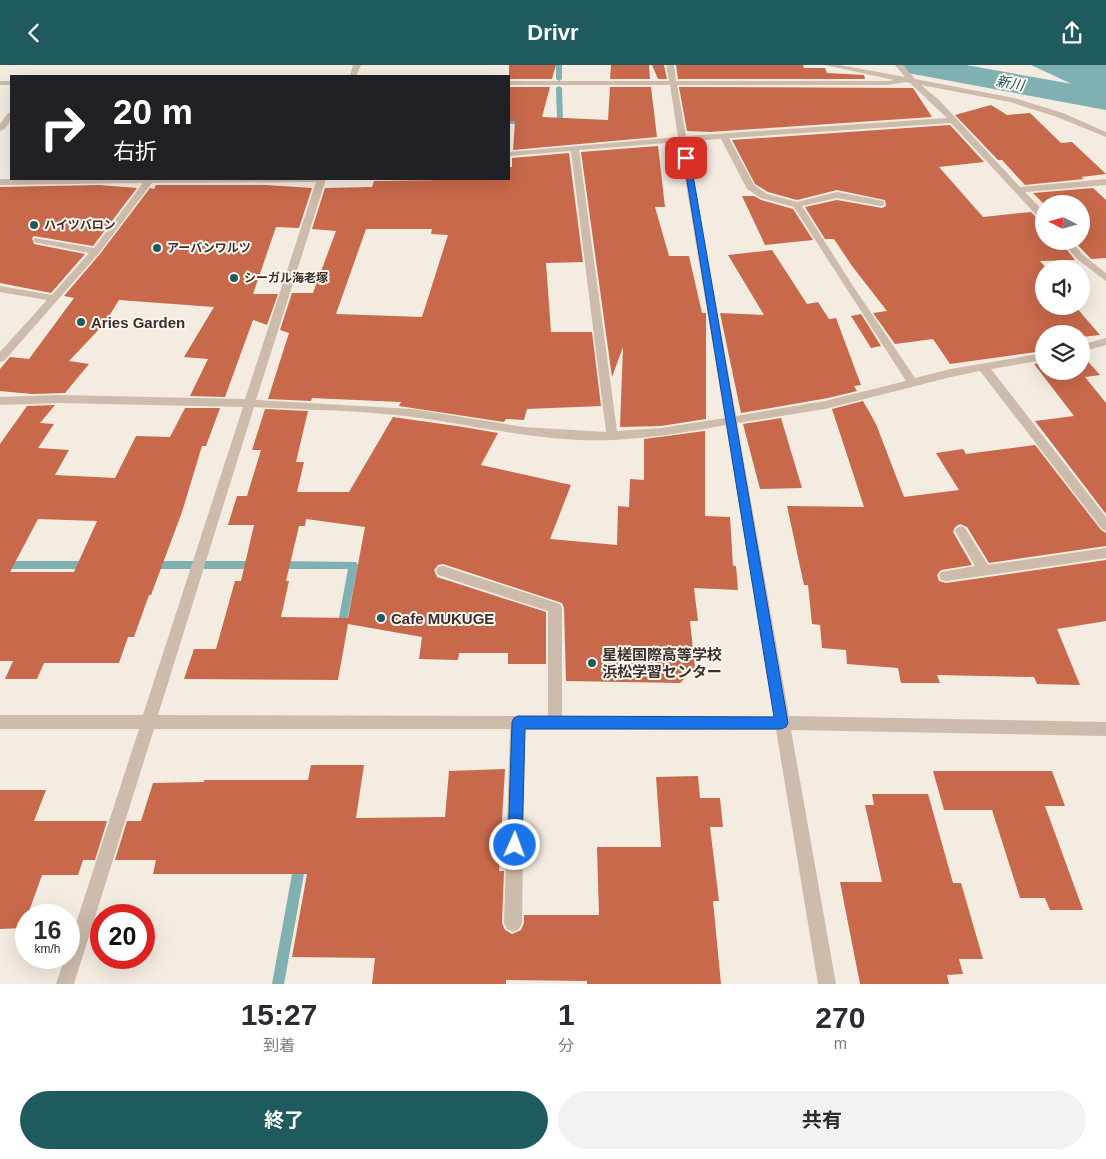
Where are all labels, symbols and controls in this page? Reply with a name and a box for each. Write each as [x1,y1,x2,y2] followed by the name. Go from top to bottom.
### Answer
[20,19,48,47] icon: back
[1058,19,1086,47] icon: share
[527,20,579,45] text: Drivr
[995,73,1027,94] water label: 新川
[113,92,193,131] text: 20 m
[30,95,95,160] icon: right
[665,137,707,179] pin
[113,139,157,164] text: 右折
[672,144,700,172] icon: arrive
[1035,195,1090,250] north arrow
[1035,195,1090,380] map controls
[44,218,116,232] place label: ハイツバロン
[28,219,40,231] marker: ハイツバロン
[167,241,251,255] place label: アーバンワルツ
[151,242,163,254] marker: アーバンワルツ
[1035,260,1090,315] button: sound
[244,271,328,285] place label: シーガル海老塚
[228,272,240,284] marker: シーガル海老塚
[91,314,185,331] place label: Aries Garden
[75,316,87,328] marker: Aries Garden
[1035,325,1090,380] button: layers
[391,610,494,627] place label: Cafe MUKUGE
[375,612,387,624] marker: Cafe MUKUGE
[602,646,722,680] place label: 星槎国際高等学校 浜松学習センター
[586,657,598,669] marker: 星槎国際高等学校 浜松学習センター
[488,818,540,870] position arrow
[90,904,155,969] speed limit sign: 20
[34,916,61,944] text: 16
[34,942,61,956] text: km/h
[241,998,317,1031] text: 15:27
[558,998,575,1031] text: 1
[815,1001,865,1034] text: 270
[834,1035,847,1052] text: m
[263,1037,295,1054] text: 到着
[558,1037,574,1054] text: 分
[20,1091,548,1149] button: 終了
[558,1091,1086,1149] button: 共有

